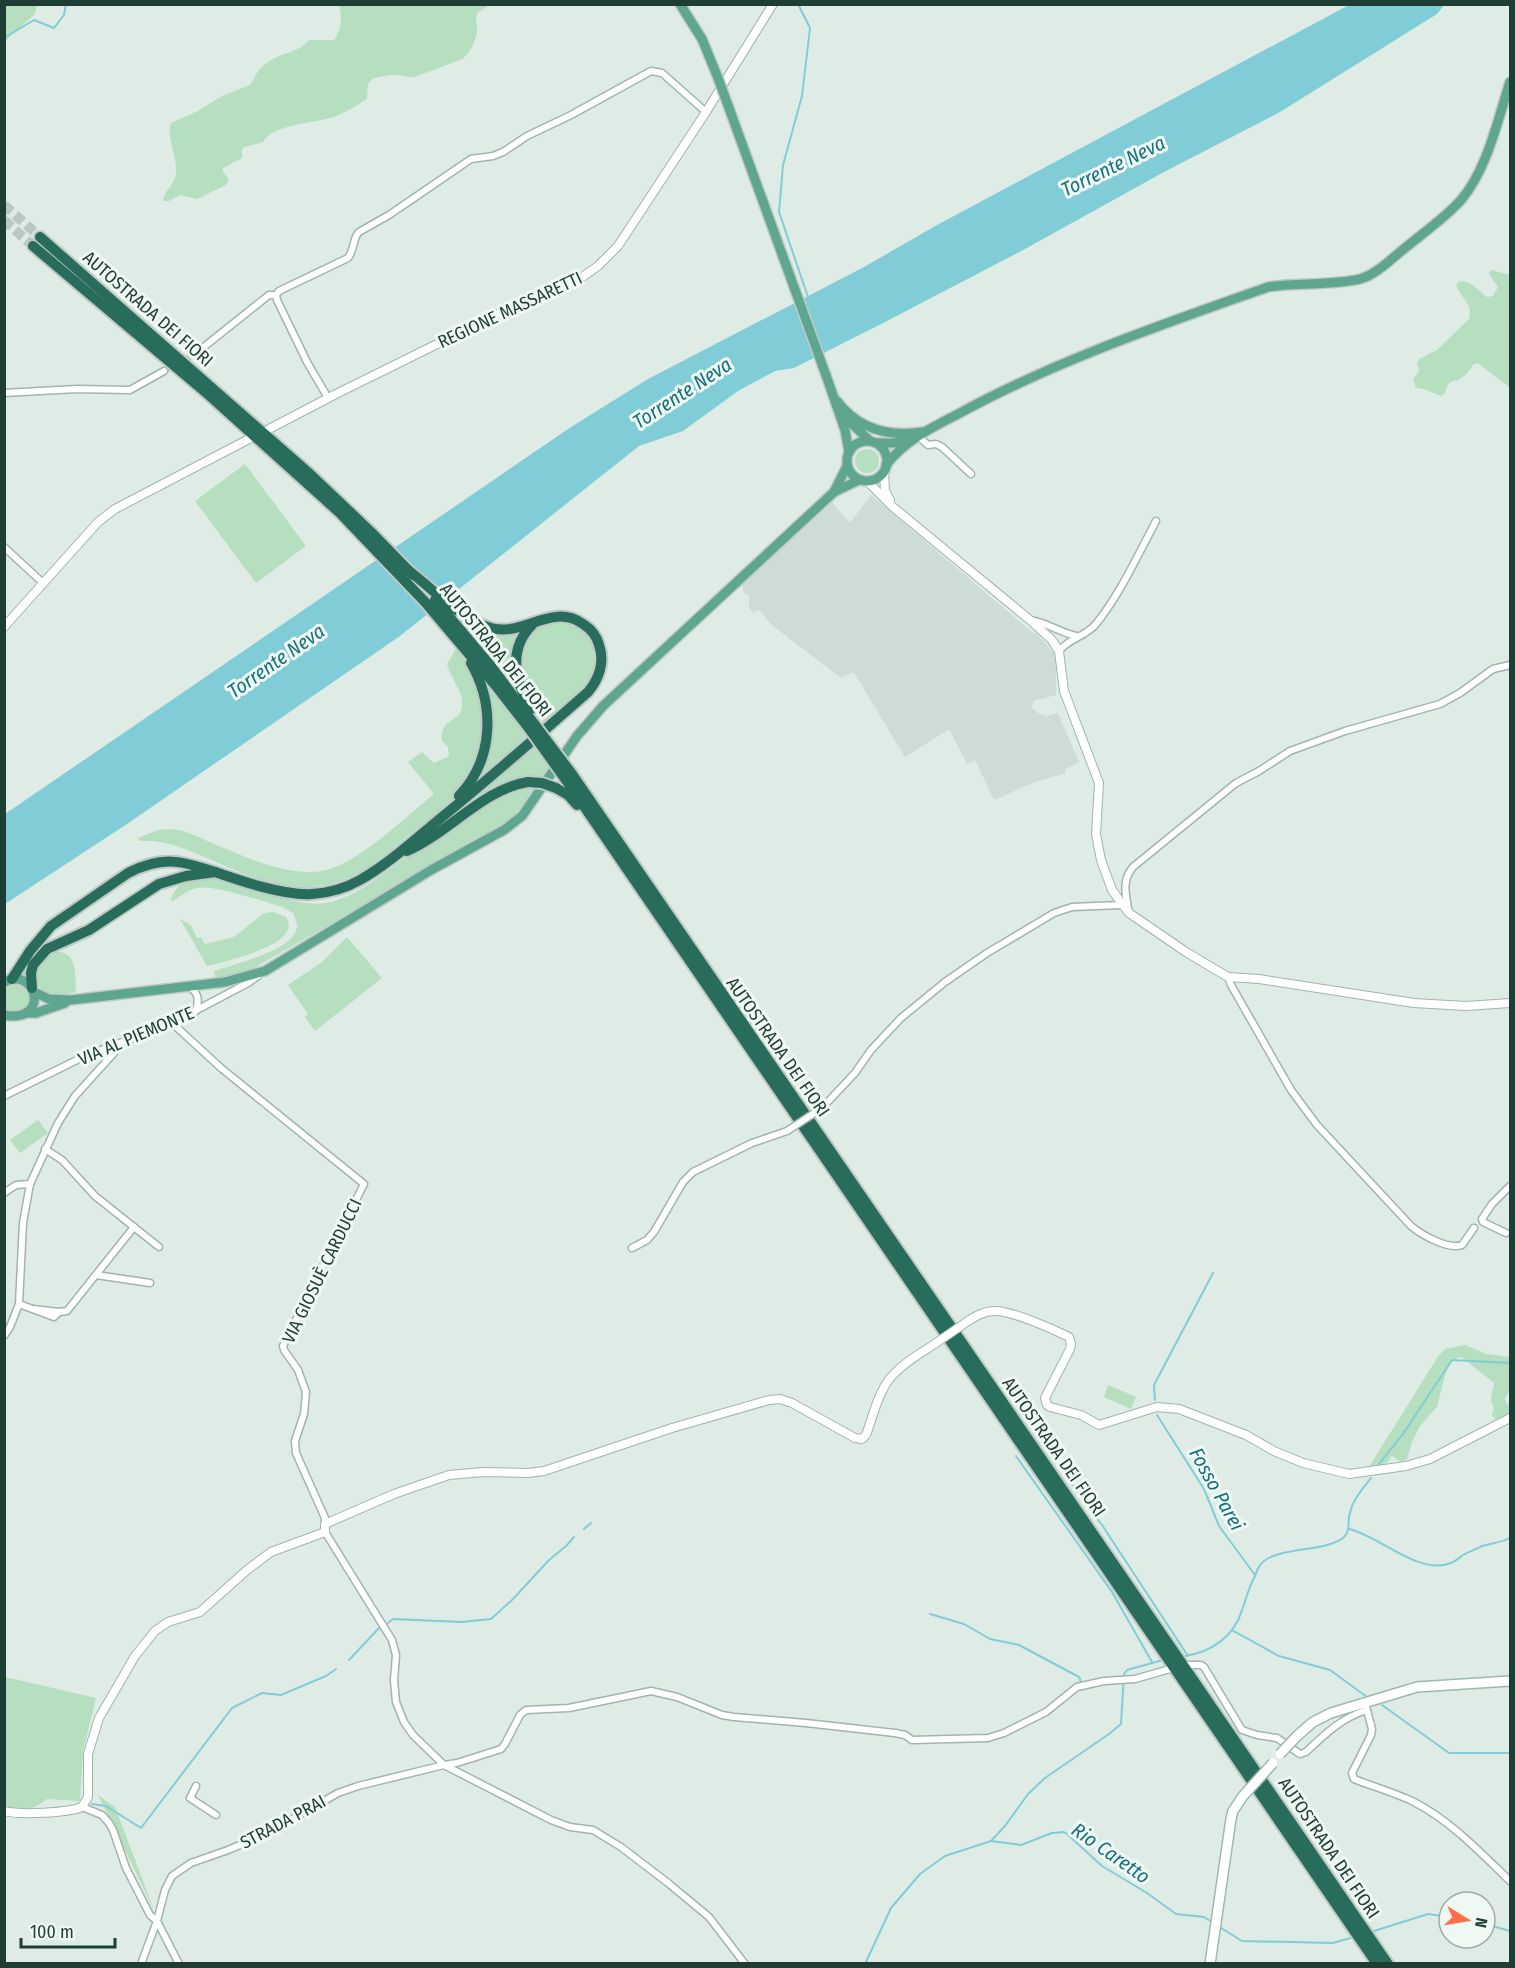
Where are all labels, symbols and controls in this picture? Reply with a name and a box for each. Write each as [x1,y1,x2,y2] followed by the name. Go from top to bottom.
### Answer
[1057,130,1169,202] water label: Torrente Neva
[78,246,218,372] street label: AUTOSTRADA DEI FIORI
[434,267,586,353] street label: REGIONE MASSARETTI
[628,352,736,434] water label: Torrente Neva
[435,579,557,721] street label: AUTOSTRADA DEI FIORI
[223,619,329,703] water label: Torrente Neva
[722,973,834,1121] street label: AUTOSTRADA DEI FIORI
[75,1002,197,1070] street label: VIA AL PIEMONTE
[277,1195,367,1347] street label: VIA GIOSUÈ CARDUCCI
[998,1373,1110,1521] street label: AUTOSTRADA DEI FIORI
[1184,1443,1250,1535] water label: Fosso Parei
[1274,1773,1384,1923] street label: AUTOSTRADA DEI FIORI
[237,1790,329,1854] street label: STRADA PRAI
[1067,1817,1155,1889] water label: Rio Caretto
[1437,1890,1497,1950] north arrow
[21,1911,116,1949] scale bar
[1471,1916,1491,1929] text: N
[30,1921,74,1943] text: 100 m

